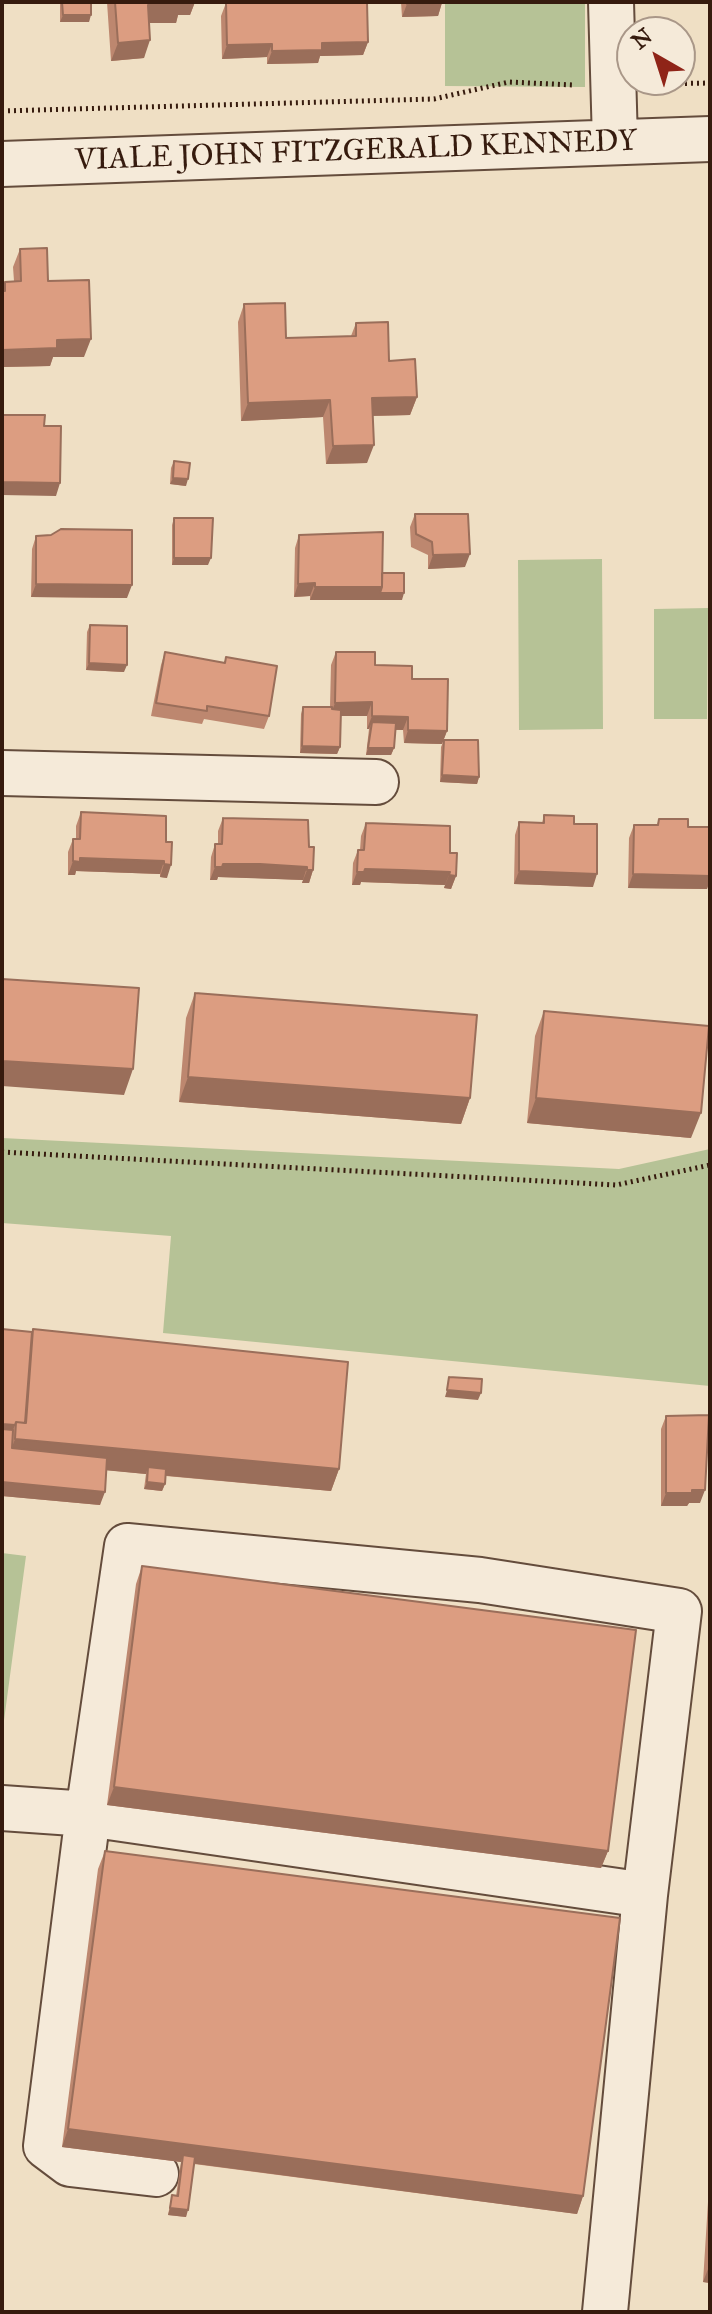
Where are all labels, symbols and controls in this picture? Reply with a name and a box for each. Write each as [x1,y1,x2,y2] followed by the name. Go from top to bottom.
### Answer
[616,16,696,96] north arrow
[626,22,658,55] text: N
[74,124,638,180] street label: VIALE JOHN FITZGERALD KENNEDY

